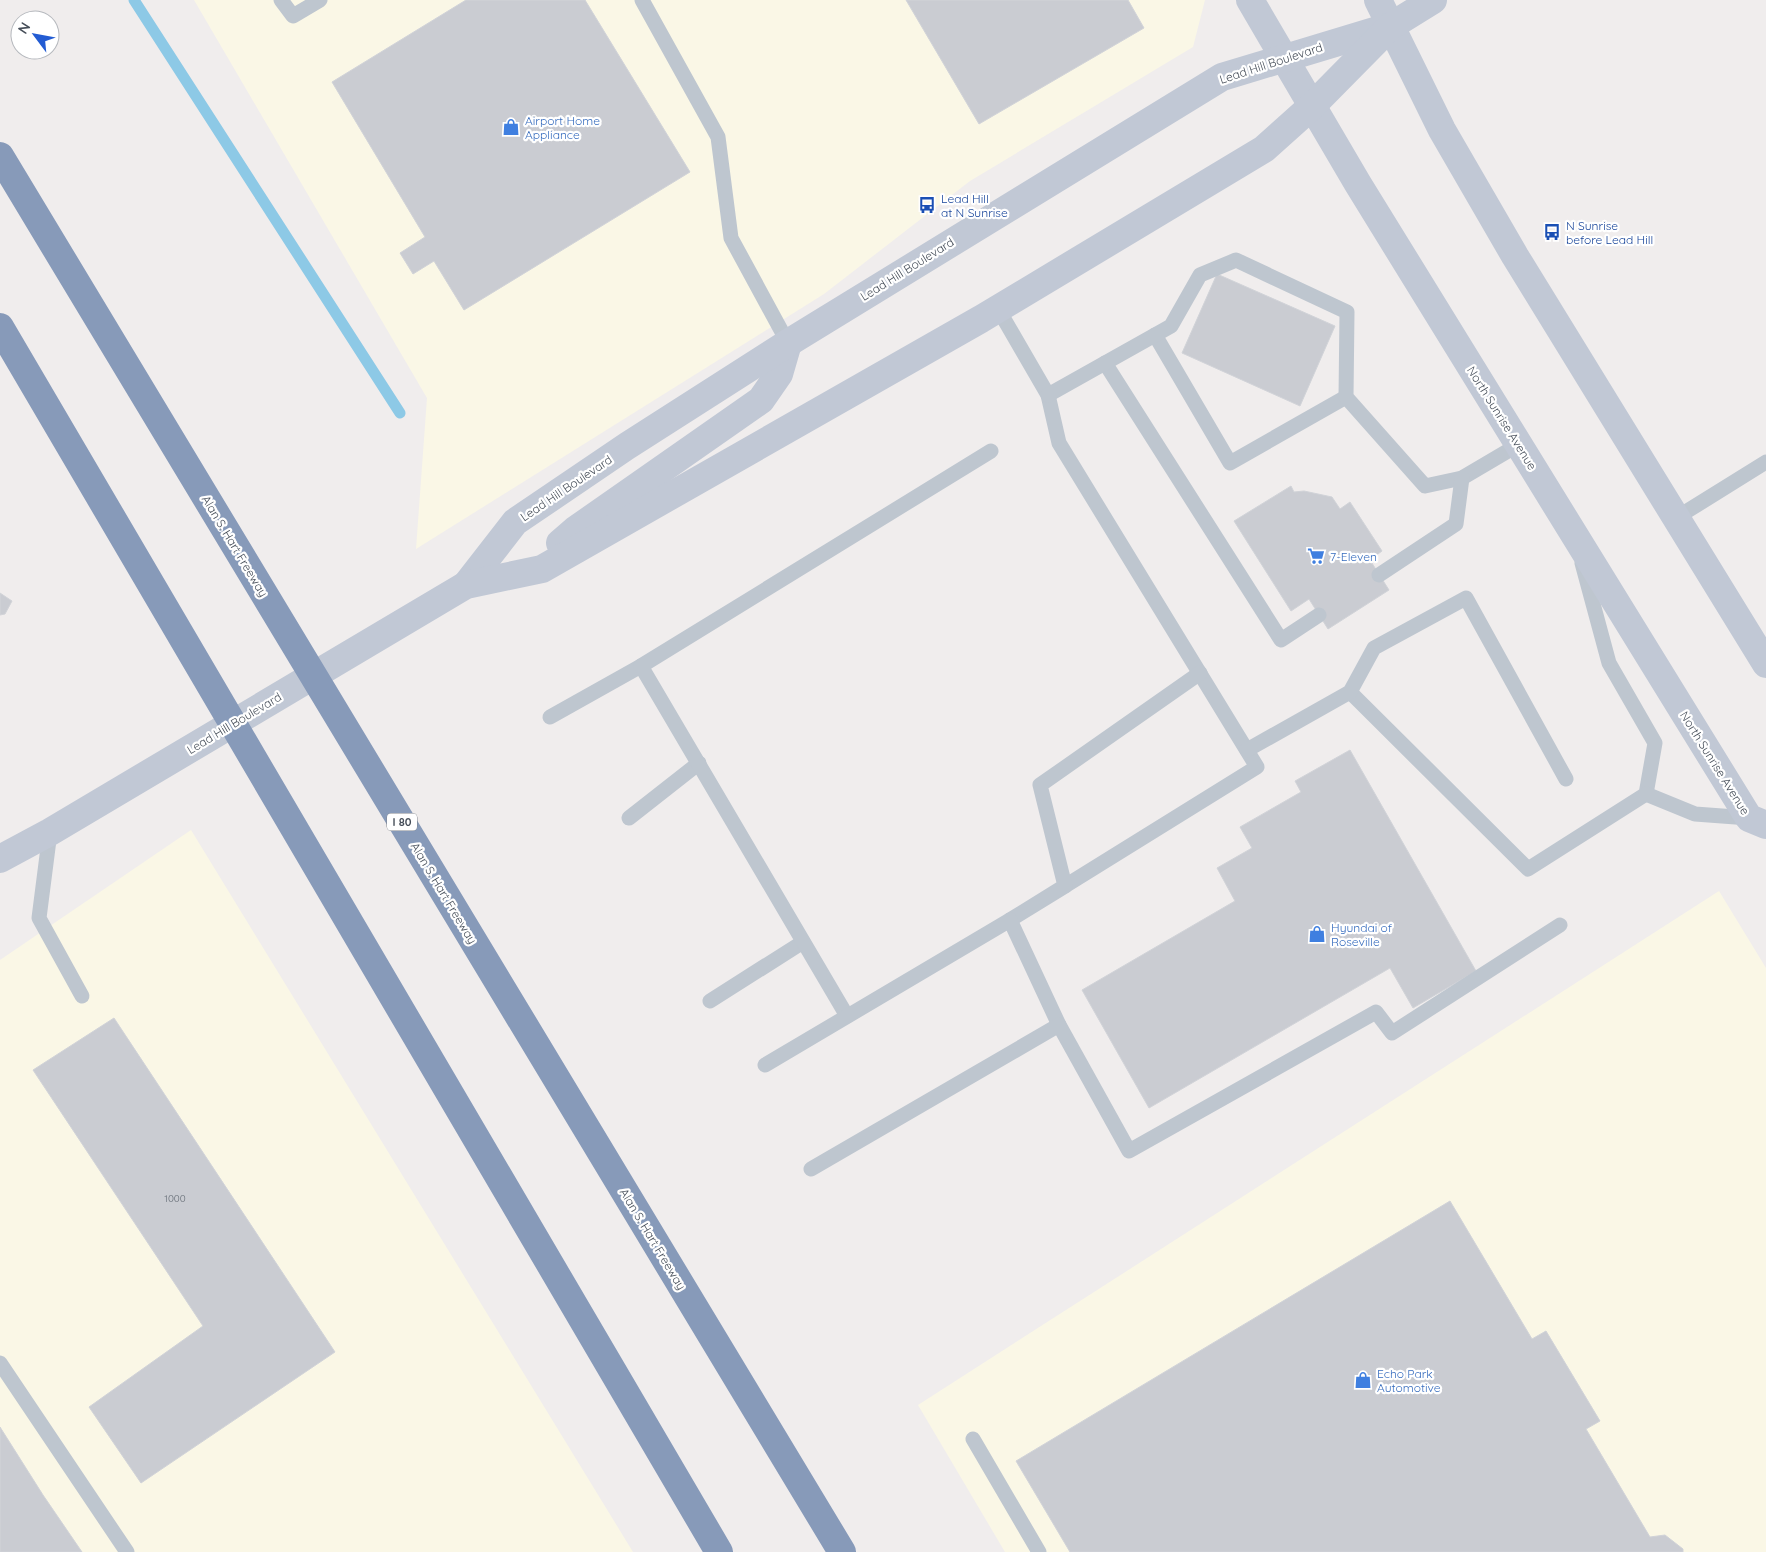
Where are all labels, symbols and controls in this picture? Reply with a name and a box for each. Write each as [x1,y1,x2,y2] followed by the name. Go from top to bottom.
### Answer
[10,10,60,60] north arrow
[14,19,34,37] text: N
[1218,39,1324,87] street label: Lead Hill Boulevard
[525,113,600,142] place label: Airport Home Appliance
[501,117,521,137] shop icon: Airport Home Appliance
[941,191,1008,220] place label: Lead Hill at N Sunrise
[917,195,937,215] bus stop icon: Lead Hill at N Sunrise
[1566,218,1653,247] place label: N Sunrise before Lead Hill
[1542,222,1562,242] bus stop icon: N Sunrise before Lead Hill
[857,234,957,304] street label: Lead Hill Boulevard
[1464,363,1540,473] street label: North Sunrise Avenue
[517,452,615,524] street label: Lead Hill Boulevard
[199,492,271,600] street label: Alan S. Hart Freeway
[1306,546,1326,566] supermarket icon: 7-Eleven
[1330,549,1377,564] place label: 7-Eleven
[184,689,284,757] street label: Lead Hill Boulevard
[1677,708,1753,818] street label: North Sunrise Avenue
[387,814,417,830] road number: I 80
[408,839,480,947] street label: Alan S. Hart Freeway
[1331,920,1393,949] place label: Hyundai of Roseville
[1307,924,1327,944] shop icon: Hyundai of Roseville
[617,1185,689,1293] street label: Alan S. Hart Freeway
[164,1192,186,1205] house number: 1000
[1377,1366,1441,1395] place label: Echo Park Automotive
[1353,1370,1373,1390] shop icon: Echo Park Automotive

